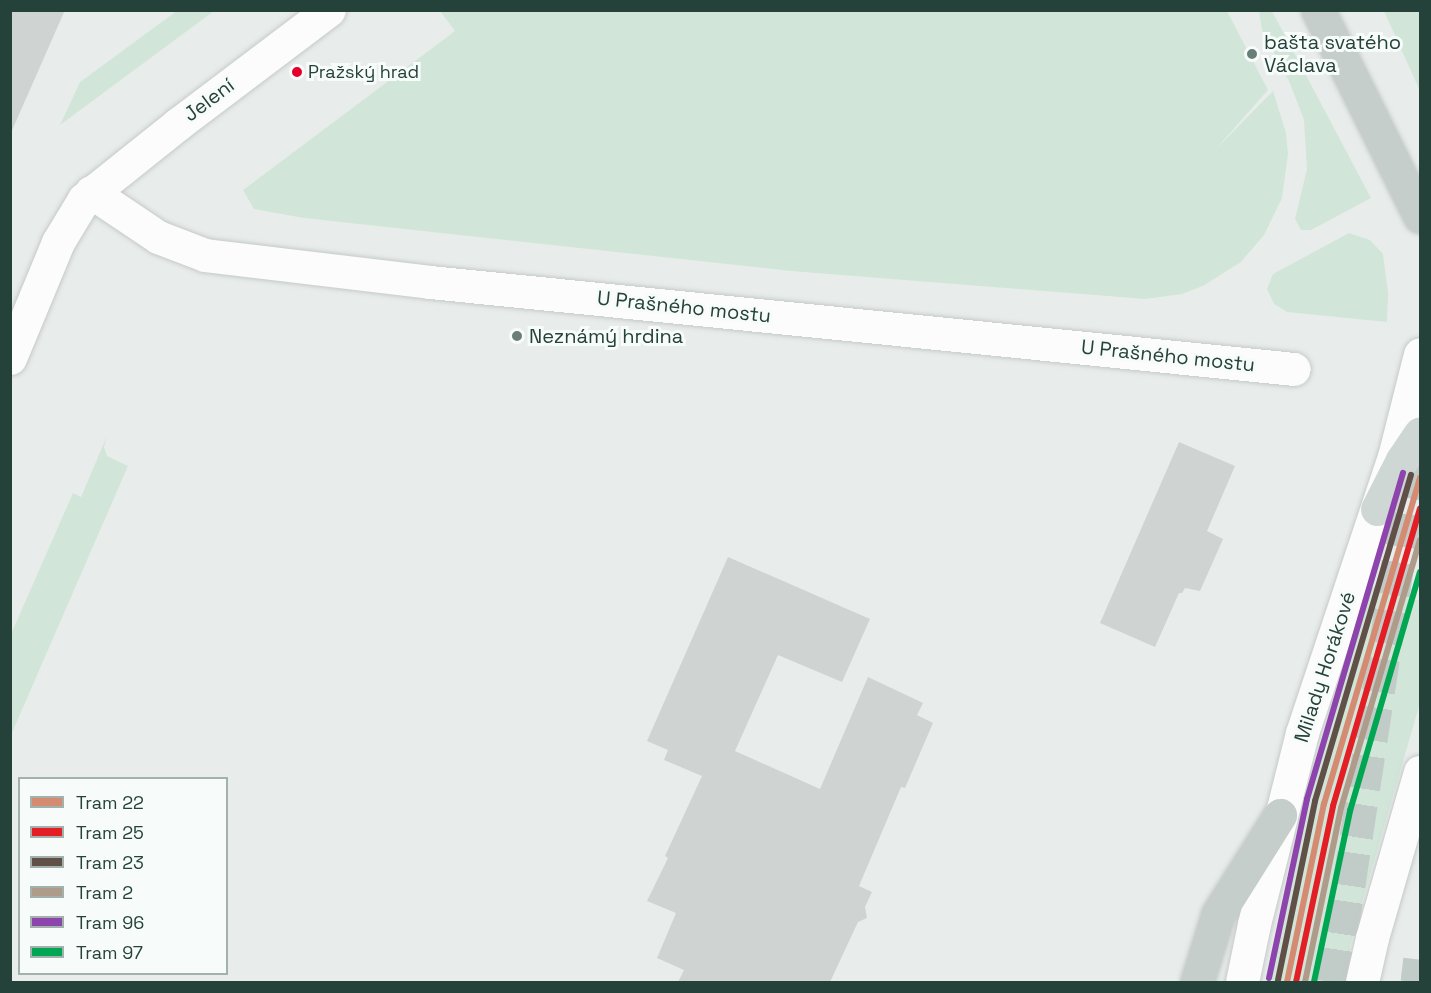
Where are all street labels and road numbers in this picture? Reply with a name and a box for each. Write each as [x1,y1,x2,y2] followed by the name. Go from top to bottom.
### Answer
[179,73,239,127] street label: Jelení
[596,286,772,328] street label: U Prašného mostu
[1080,335,1256,377] street label: U Prašného mostu
[1289,589,1361,745] street label: Milady Horákové

